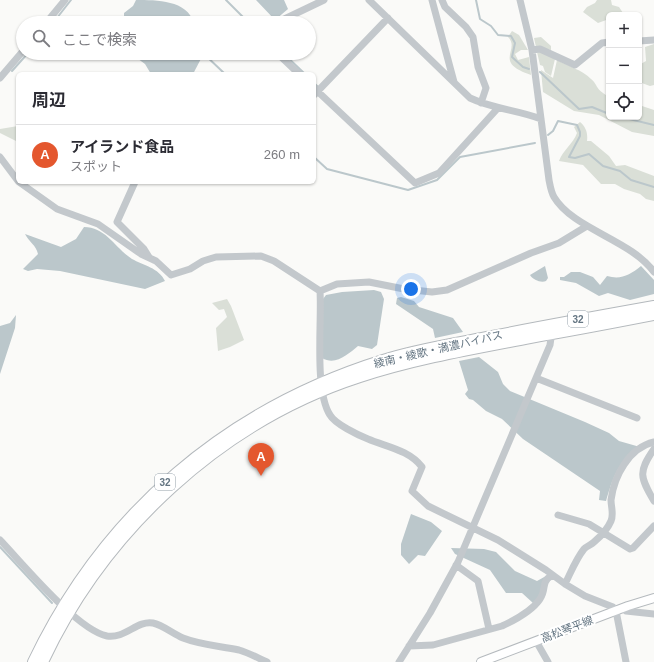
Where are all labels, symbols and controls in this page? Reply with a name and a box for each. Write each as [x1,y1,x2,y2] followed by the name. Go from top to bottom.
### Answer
[606,12,642,120] map controls
[606,12,642,48] button: +
[16,16,316,60] search box
[30,27,52,49] icon: search
[62,31,137,48] text: ここで検索
[606,48,642,84] button: −
[606,84,642,120] button: locate
[32,91,66,110] text: 周辺
[70,138,174,155] text: アイランド食品
[40,147,50,162] text: A
[264,147,300,162] text: 260 m
[70,159,122,174] text: スポット
[401,279,421,299] your location
[568,311,588,327] road number: 32
[372,328,504,370] street label: 綾南・綾歌・満濃バイパス
[248,443,274,476] pin: A
[155,474,175,490] road number: 32
[539,614,595,644] street label: 高松琴平線

